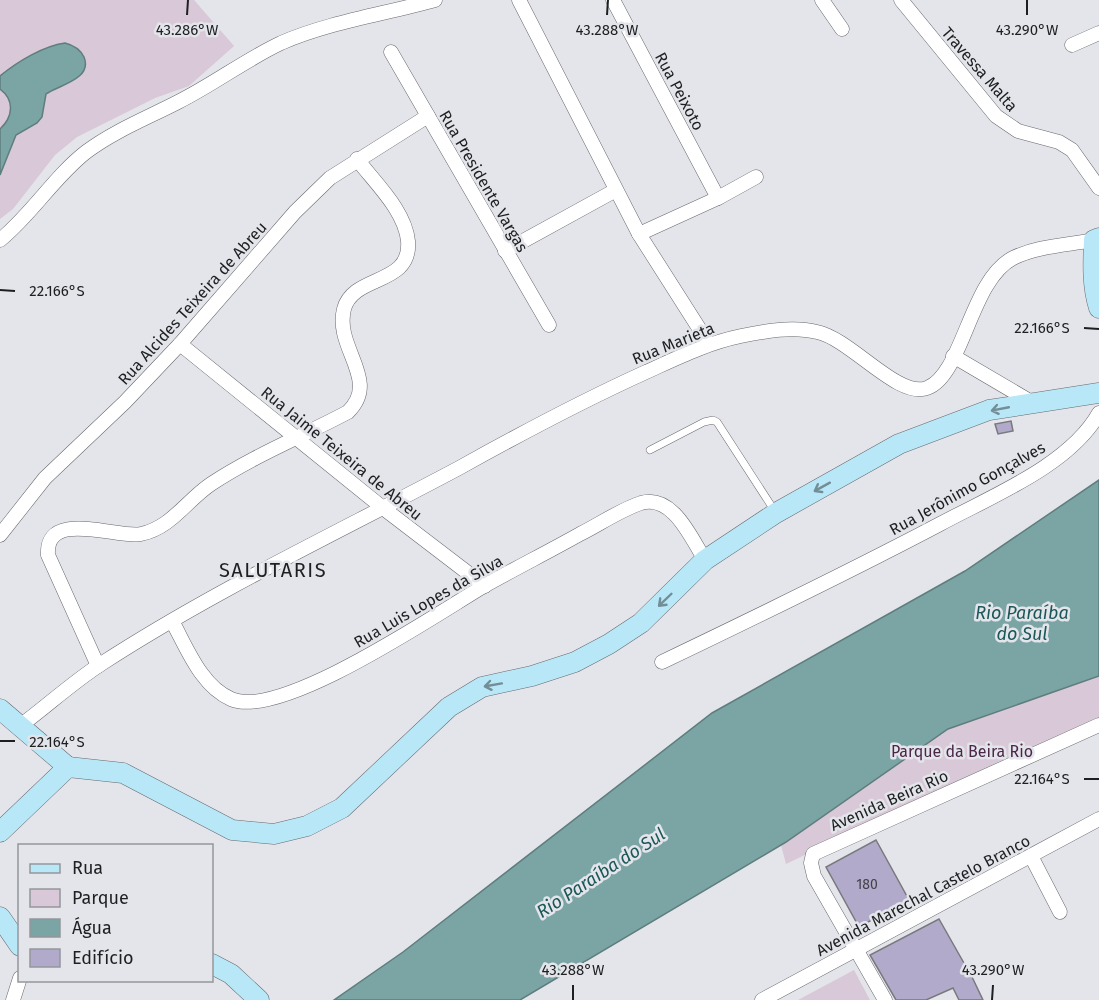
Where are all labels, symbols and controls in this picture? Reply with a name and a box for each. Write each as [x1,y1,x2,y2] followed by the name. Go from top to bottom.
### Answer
[156,21,219,39] text: 43.286°W
[575,21,639,39] text: 43.288°W
[996,21,1059,39] text: 43.290°W
[938,23,1022,116] street label: Travessa Malta
[651,49,708,134] street label: Rua Peixoto
[435,107,532,255] street label: Rua Presidente Vargas
[114,218,271,389] street label: Rua Alcides Teixeira de Abreu
[29,282,85,300] text: 22.166°S
[629,318,717,369] street label: Rua Marieta
[1014,319,1070,337] text: 22.166°S
[257,383,426,524] street label: Rua Jaime Teixeira de Abreu
[990,404,1010,415] one-way arrow
[886,438,1049,540] street label: Rua Jerônimo Gonçalves
[814,481,831,493] one-way arrow
[350,551,506,652] street label: Rua Luis Lopes da Silva
[219,558,327,582] district label: SALUTARIS
[657,593,672,607] one-way arrow
[975,602,1069,645] water label: Rio Paraíba do Sul
[484,680,503,691] one-way arrow
[29,733,85,751] text: 22.164°S
[891,742,1033,761] park label: Parque da Beira Rio
[827,766,951,835] street label: Avenida Beira Rio
[1014,770,1070,788] text: 22.164°S
[533,823,669,923] water label: Rio Paraíba do Sul
[813,831,1033,960] street label: Avenida Marechal Castelo Branco
[18,844,213,982] legend
[72,857,103,879] text: Rua
[856,876,878,893] house number: 180
[72,887,129,909] text: Parque
[72,916,112,939] text: Água
[72,947,134,969] text: Edifício
[541,961,605,979] text: 43.288°W
[962,961,1025,979] text: 43.290°W

